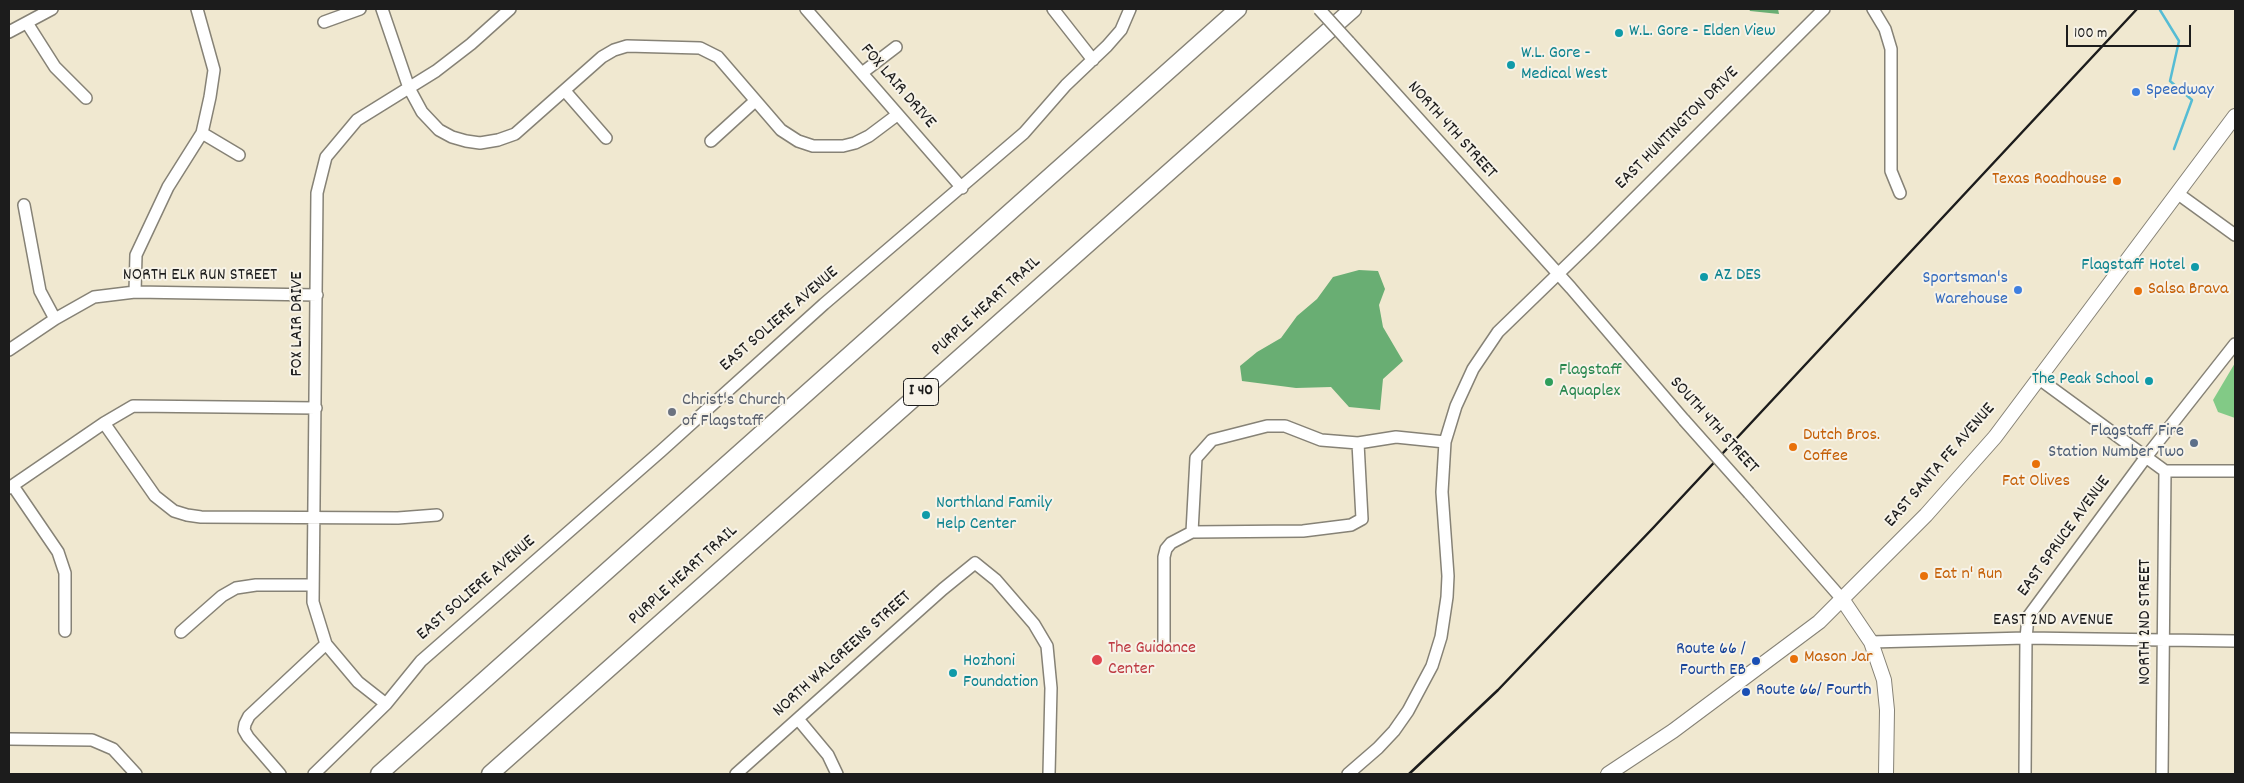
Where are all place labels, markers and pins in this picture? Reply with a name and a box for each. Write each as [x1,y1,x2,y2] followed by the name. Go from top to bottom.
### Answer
[1629,22,1776,44] place label: W.L. Gore - Elden View
[1613,27,1625,39] marker: W.L. Gore - Elden View
[1521,44,1608,86] place label: W.L. Gore - Medical West
[1505,59,1517,71] marker: W.L. Gore - Medical West
[2146,81,2214,103] place label: Speedway
[2130,86,2142,98] marker: Speedway
[1992,170,2107,192] place label: Texas Roadhouse
[2111,175,2123,187] marker: Texas Roadhouse
[2081,256,2185,278] place label: Flagstaff Hotel
[2189,261,2201,273] marker: Flagstaff Hotel
[1714,266,1761,288] place label: AZ DES
[1923,269,2008,312] place label: Sportsman's Warehouse
[1698,271,1710,283] marker: AZ DES
[2148,280,2228,302] place label: Salsa Brava
[2012,284,2024,296] marker: Sportsman's Warehouse
[2132,285,2144,297] marker: Salsa Brava
[1559,361,1622,404] place label: Flagstaff Aquaplex
[2032,370,2139,392] place label: The Peak School
[2143,375,2155,387] marker: The Peak School
[1543,376,1555,388] marker: Flagstaff Aquaplex
[682,391,786,434] place label: Christ's Church of Flagstaff
[666,406,678,418] marker: Christ's Church of Flagstaff
[2048,422,2184,464] place label: Flagstaff Fire Station Number Two
[1803,426,1880,468] place label: Dutch Bros. Coffee
[2188,437,2200,449] marker: Flagstaff Fire Station Number Two
[1787,441,1799,453] marker: Dutch Bros. Coffee
[2030,458,2042,470] marker: Fat Olives
[2002,472,2070,494] place label: Fat Olives
[936,494,1052,536] place label: Northland Family Help Center
[920,509,932,521] marker: Northland Family Help Center
[1934,565,2002,587] place label: Eat n' Run
[1918,570,1930,582] marker: Eat n' Run
[1108,639,1196,682] place label: The Guidance Center
[1676,640,1746,682] place label: Route 66 / Fourth EB
[1804,648,1873,670] place label: Mason Jar
[963,652,1038,694] place label: Hozhoni Foundation
[1090,653,1104,667] marker: The Guidance Center
[1788,653,1800,665] marker: Mason Jar
[1750,655,1762,667] marker: Route 66 / Fourth EB
[947,667,959,679] marker: Hozhoni Foundation
[1756,681,1871,703] place label: Route 66/ Fourth
[1740,686,1752,698] marker: Route 66/ Fourth

